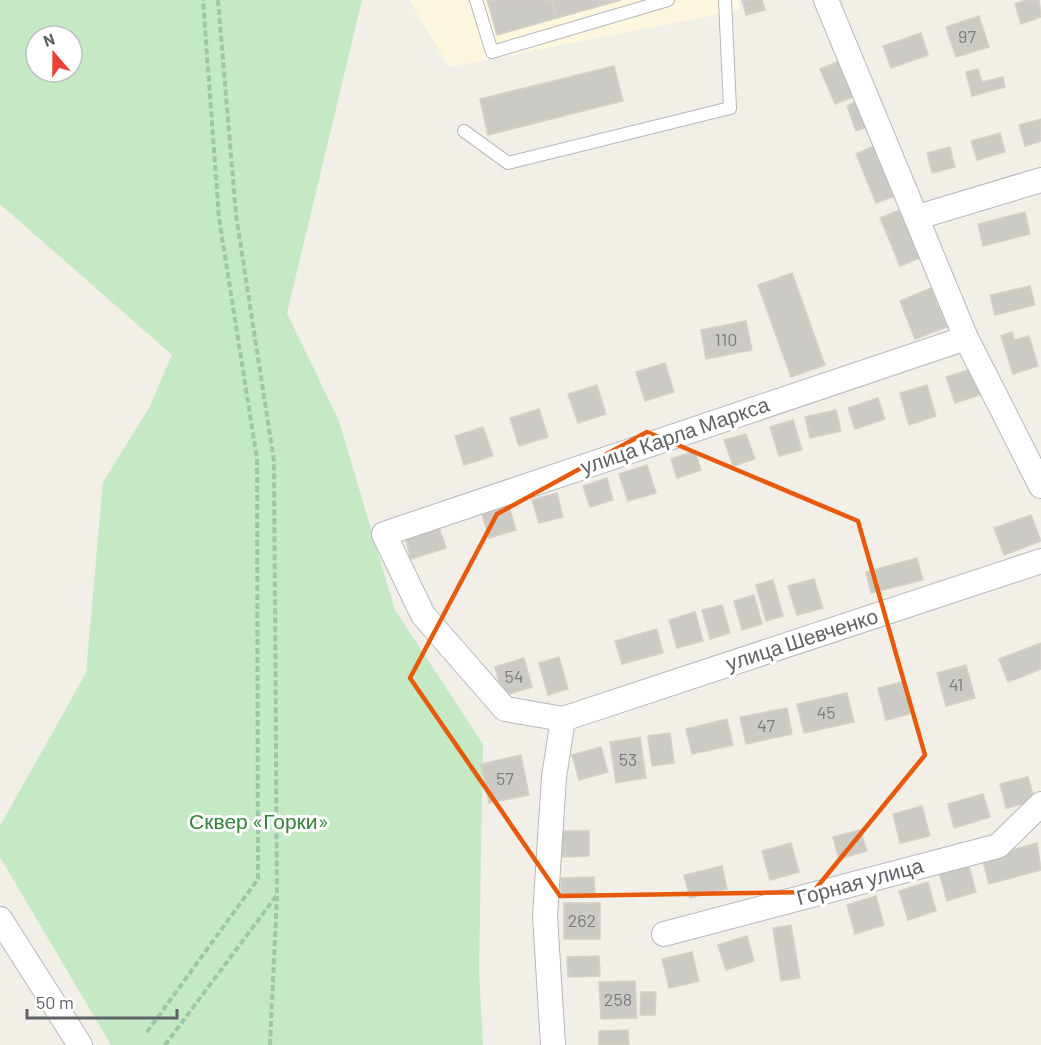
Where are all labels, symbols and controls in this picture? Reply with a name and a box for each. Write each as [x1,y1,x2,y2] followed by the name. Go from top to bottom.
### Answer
[24,24,84,84] north arrow
[958,25,976,47] house number: 97
[40,29,57,50] text: N
[715,328,737,350] house number: 110
[577,390,772,479] street label: улица Карла Маркса
[722,602,881,675] street label: улица Шевченко
[504,665,524,687] house number: 54
[949,673,963,695] house number: 41
[816,701,836,723] house number: 45
[757,714,775,736] house number: 47
[619,748,637,770] house number: 53
[496,767,514,789] house number: 57
[189,808,329,833] park label: Сквер «Горки»
[794,852,926,909] street label: Горная улица
[568,909,596,931] house number: 262
[27,982,177,1020] scale bar
[604,988,632,1010] house number: 258
[36,991,74,1013] text: 50 m

